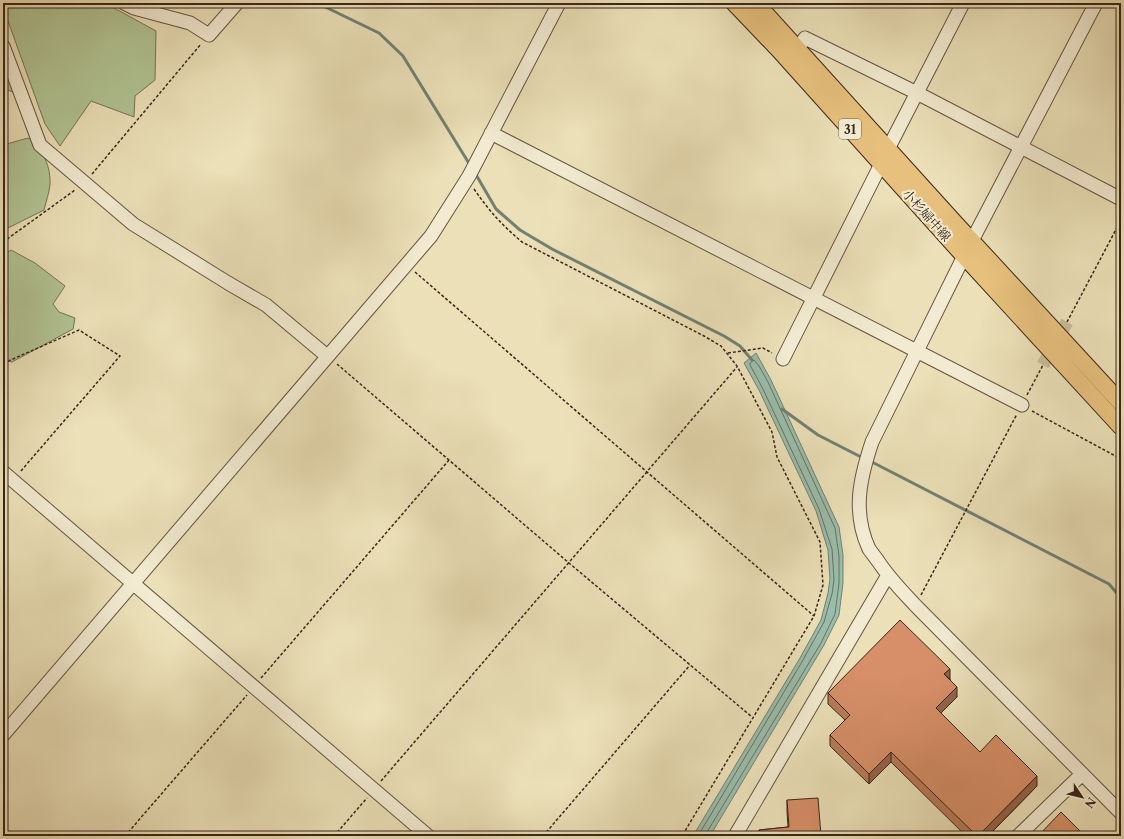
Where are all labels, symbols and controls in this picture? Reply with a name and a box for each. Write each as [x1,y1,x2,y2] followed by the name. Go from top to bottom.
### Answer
[839,119,861,139] road number: 31
[899,185,955,245] street label: 小杉婦中線
[1062,777,1102,817] north arrow
[1081,795,1099,811] text: N

